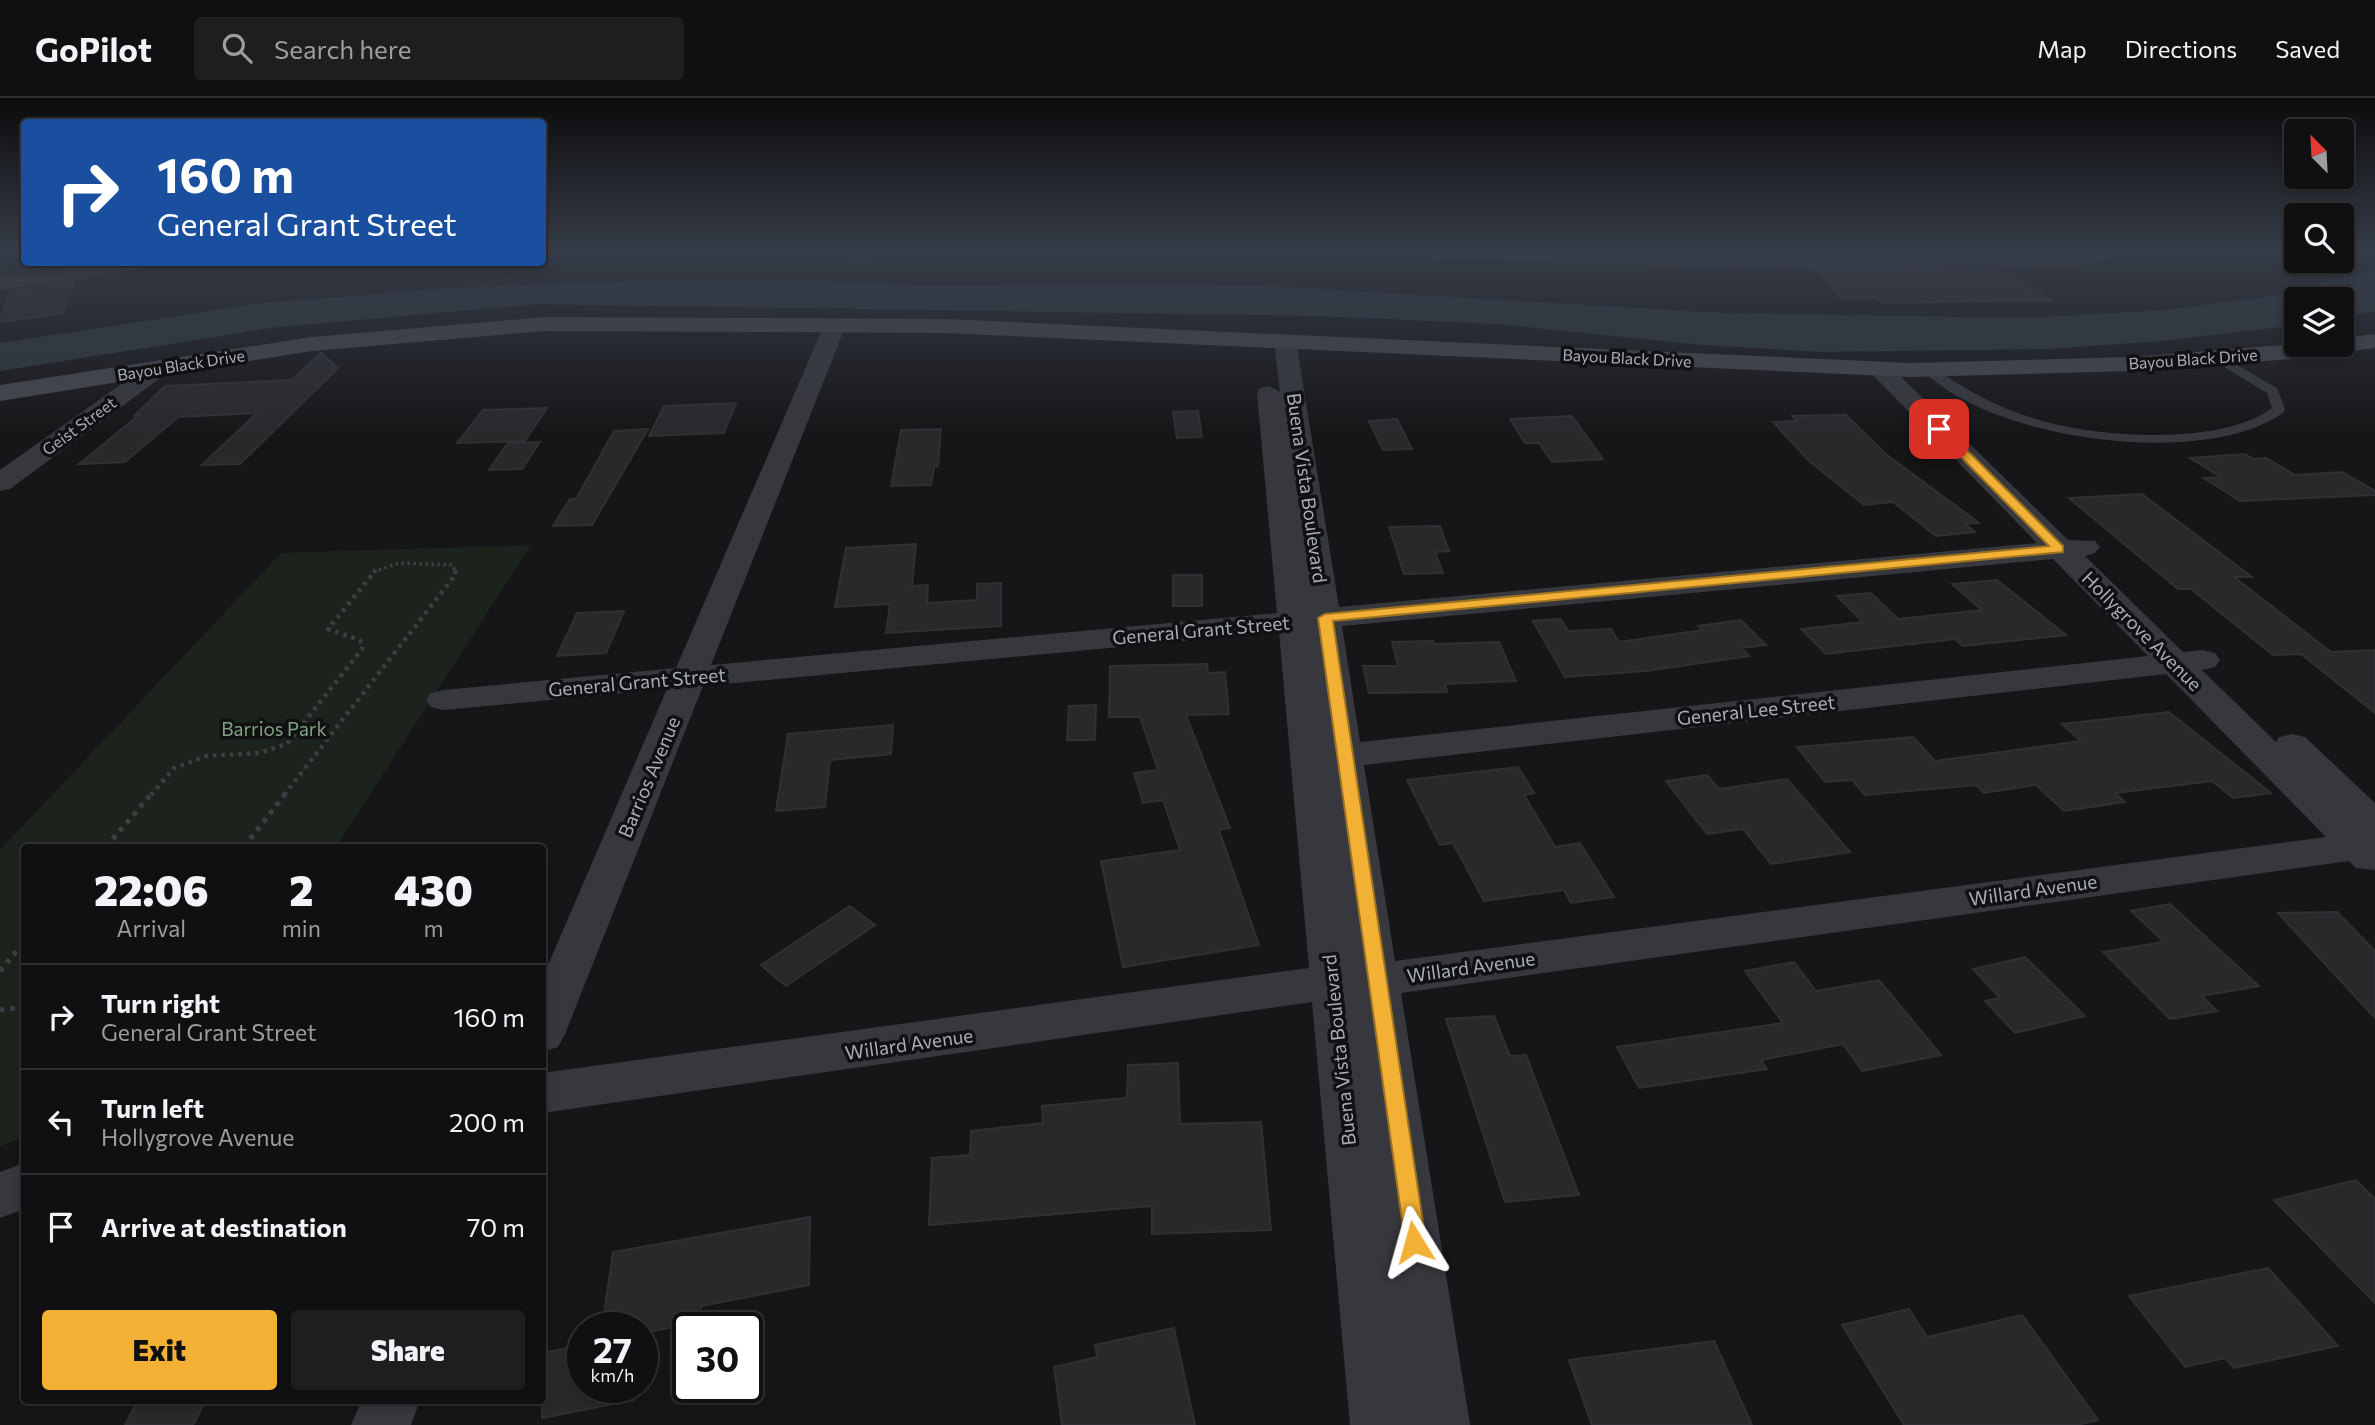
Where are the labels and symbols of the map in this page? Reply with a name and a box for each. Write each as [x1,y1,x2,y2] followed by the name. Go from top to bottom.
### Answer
[2284,119,2354,189] north arrow
[116,345,246,384] street label: Bayou Black Drive
[1562,345,1692,370] street label: Bayou Black Drive
[2128,345,2258,372] street label: Bayou Black Drive
[1283,391,1332,585] street label: Buena Vista Boulevard
[38,392,120,459] street label: Geist Street
[1909,399,1969,459] pin
[2078,566,2207,695] street label: Hollygrove Avenue
[1111,610,1291,649] street label: General Grant Street
[547,662,727,701] street label: General Grant Street
[1676,690,1836,729] street label: General Lee Street
[613,713,684,841] street label: Barrios Avenue
[221,717,327,740] park label: Barrios Park
[1967,869,2098,910] street label: Willard Avenue
[1405,946,1536,987] street label: Willard Avenue
[1317,953,1360,1147] street label: Buena Vista Boulevard
[843,1023,974,1064] street label: Willard Avenue
[1377,1205,1451,1279] position arrow
[672,1312,763,1403] speed limit sign: 30

